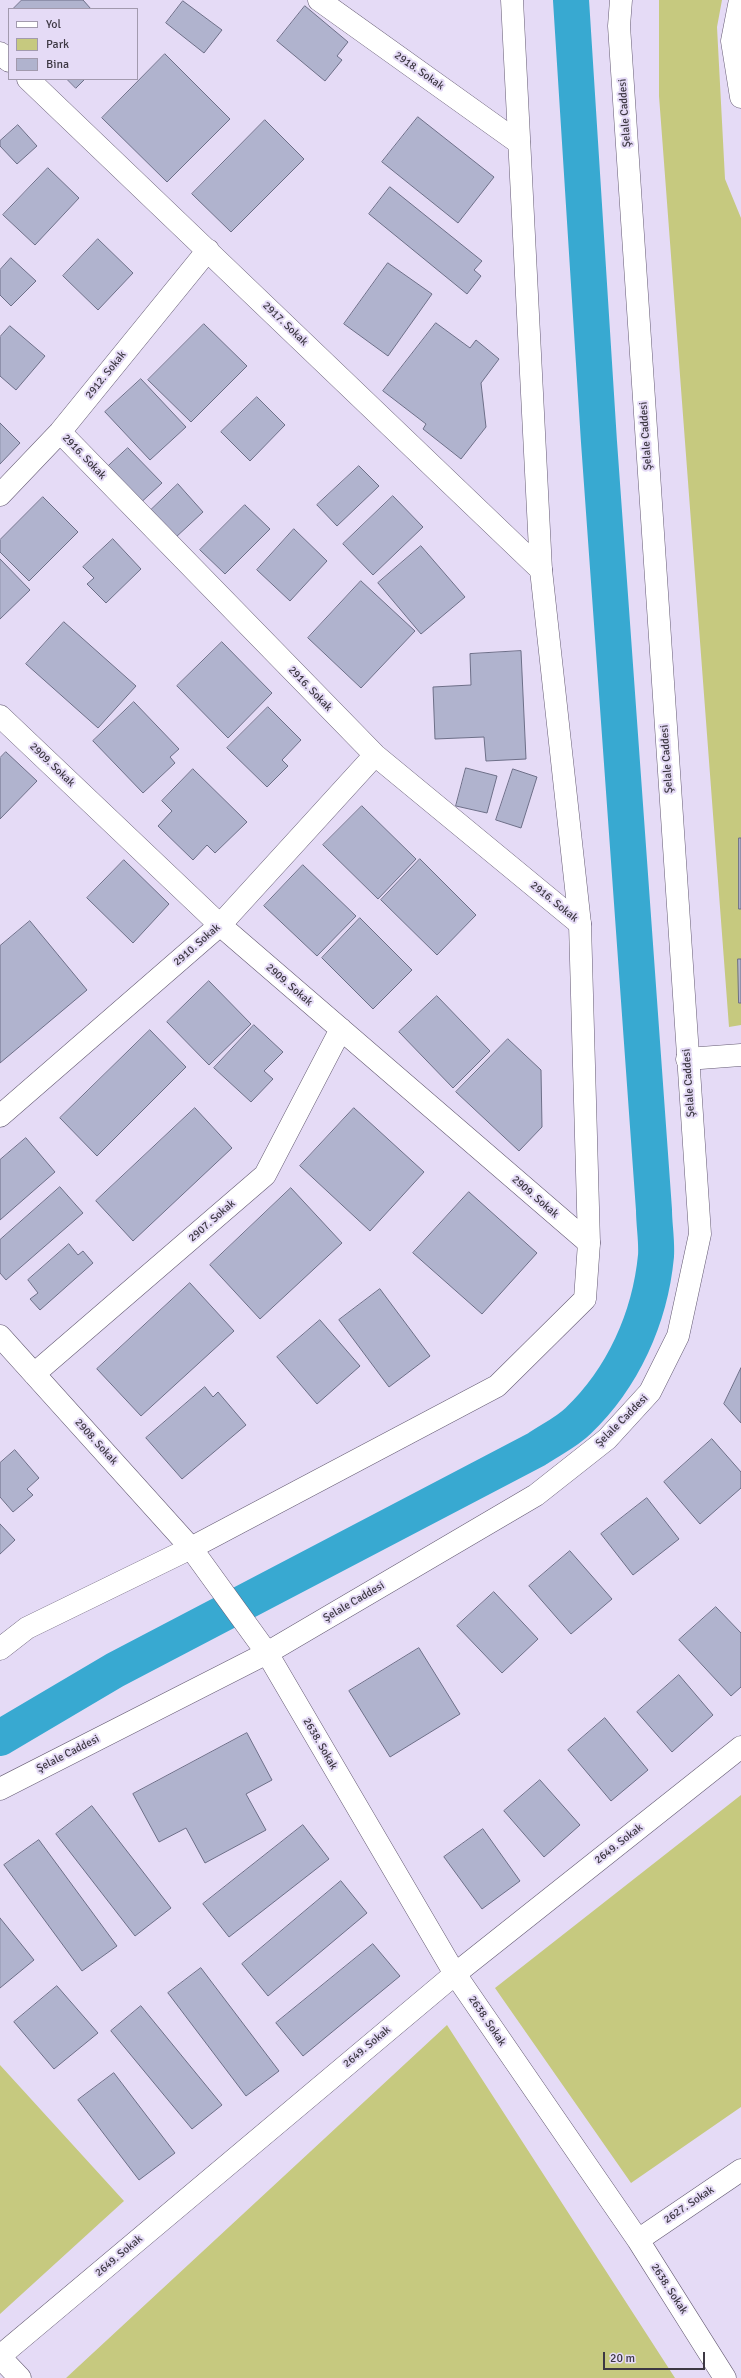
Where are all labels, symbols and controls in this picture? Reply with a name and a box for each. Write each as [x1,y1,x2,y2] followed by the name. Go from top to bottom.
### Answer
[8,8,138,80] legend
[46,17,61,32] text: Yol
[46,37,69,52] text: Park
[392,49,446,93] street label: 2918. Sokak
[46,57,69,72] text: Bina
[616,78,634,148] street label: Şelale Caddesi
[260,299,310,349] street label: 2917. Sokak
[83,348,129,402] street label: 2912. Sokak
[637,401,655,471] street label: Şelale Caddesi
[59,432,109,482] street label: 2916. Sokak
[285,664,335,714] street label: 2916. Sokak
[658,724,676,794] street label: Şelale Caddesi
[27,740,77,790] street label: 2909. Sokak
[527,879,581,925] street label: 2916. Sokak
[171,921,223,969] street label: 2910. Sokak
[263,961,315,1009] street label: 2909. Sokak
[680,1048,698,1118] street label: Şelale Caddesi
[509,1173,561,1221] street label: 2909. Sokak
[186,1197,238,1245] street label: 2907. Sokak
[593,1392,651,1450] street label: Şelale Caddesi
[72,1416,120,1468] street label: 2908. Sokak
[321,1579,387,1625] street label: Şelale Caddesi
[300,1716,340,1772] street label: 2638. Sokak
[34,1733,102,1775] street label: Şelale Caddesi
[592,1821,646,1867] street label: 2649. Sokak
[465,1993,509,2049] street label: 2638. Sokak
[341,2023,393,2071] street label: 2649. Sokak
[661,2183,717,2227] street label: 2627. Sokak
[93,2232,145,2280] street label: 2649. Sokak
[648,2261,690,2317] street label: 2638. Sokak
[605,2344,707,2370] scale bar
[610,2351,635,2366] text: 20 m

